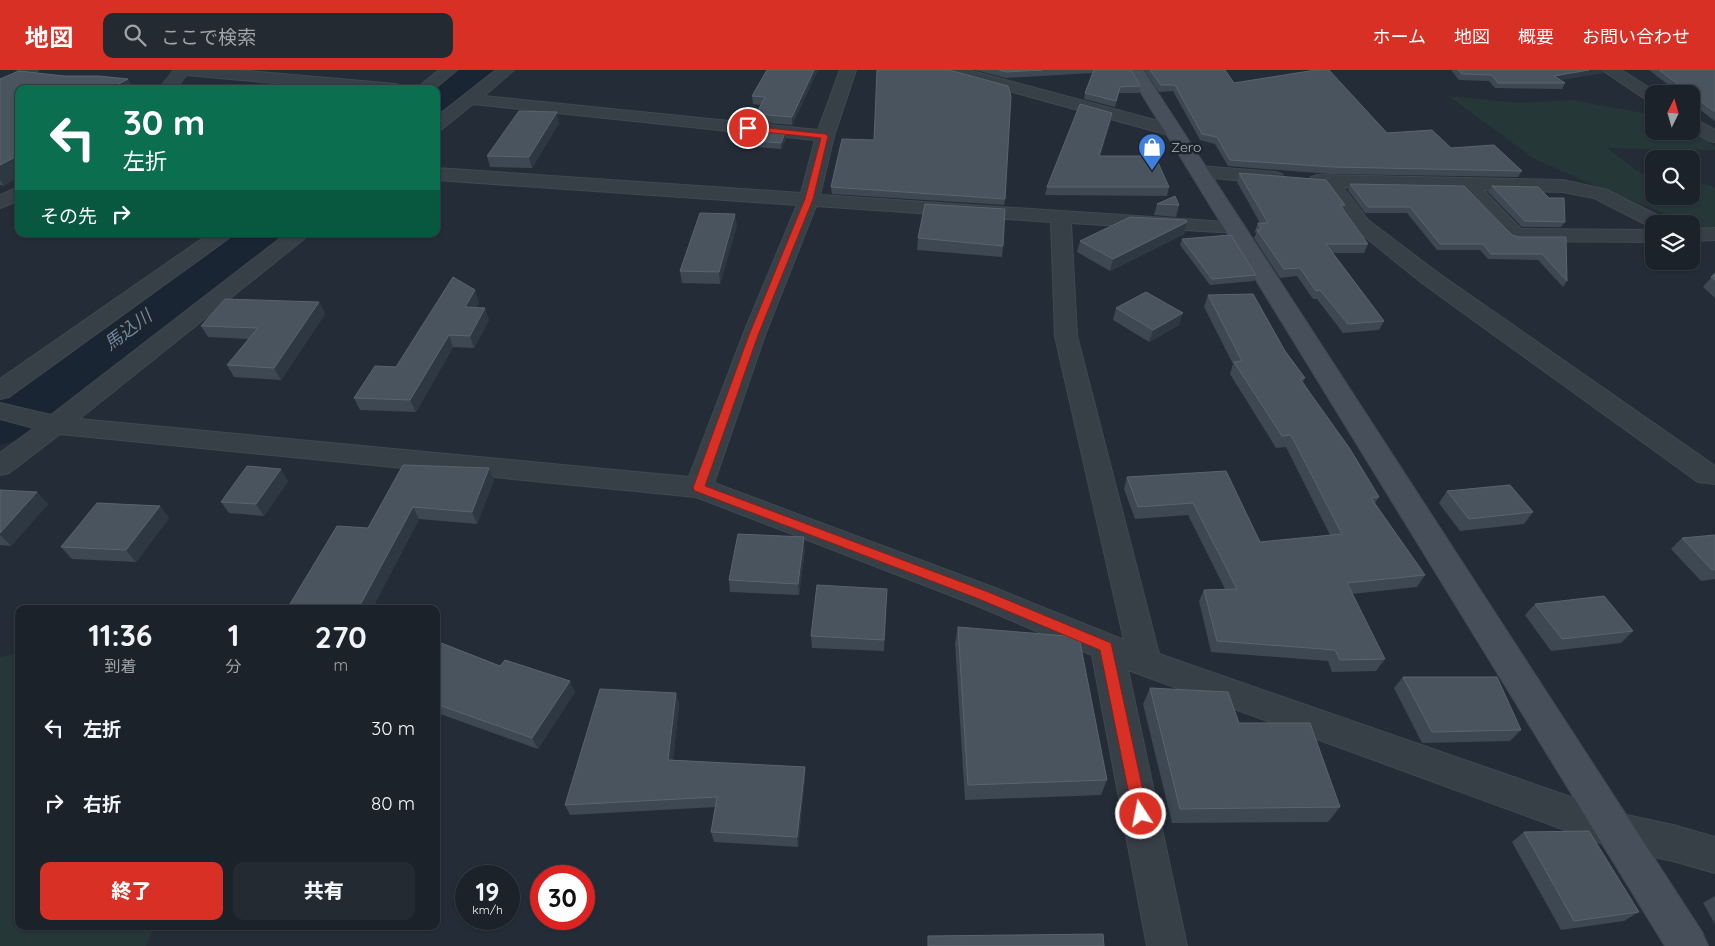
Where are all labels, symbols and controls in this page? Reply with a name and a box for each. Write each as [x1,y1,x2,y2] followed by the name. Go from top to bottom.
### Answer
[103,13,453,58] search box
[121,21,149,49] icon: search
[25,22,73,52] text: 地図
[161,25,256,49] text: ここで検索
[1373,25,1426,48] text: ホーム
[1454,25,1490,48] text: 地図
[1518,25,1554,48] text: 概要
[1582,25,1690,48] text: お問い合わせ
[1645,85,1700,140] north arrow
[1645,85,1700,270] map controls
[123,100,205,144] text: 30 m
[40,105,105,170] icon: left
[727,107,769,149] pin
[734,114,762,142] icon: arrive
[1137,132,1167,171] shop icon: Zero
[1171,138,1201,156] place label: Zero
[123,147,167,175] text: 左折
[1645,150,1700,205] button: search
[107,200,135,228] icon: right
[40,204,97,228] text: その先
[1645,215,1700,270] button: layers
[99,303,158,355] water label: 馬込川
[88,616,152,654] text: 11:36
[228,616,239,654] text: 1
[315,618,367,656] text: 270
[334,655,348,675] text: m
[104,656,136,676] text: 到着
[226,656,242,676] text: 分
[40,714,68,742] icon: left
[371,716,415,740] text: 30 m
[83,717,121,741] text: 左折
[1114,787,1166,839] position arrow
[40,789,68,817] icon: right
[371,791,415,815] text: 80 m
[83,792,121,816] text: 右折
[40,862,223,920] button: 終了
[233,862,415,920] button: 共有
[530,865,595,930] speed limit sign: 30
[476,876,499,907] text: 19
[472,902,503,917] text: km/h

